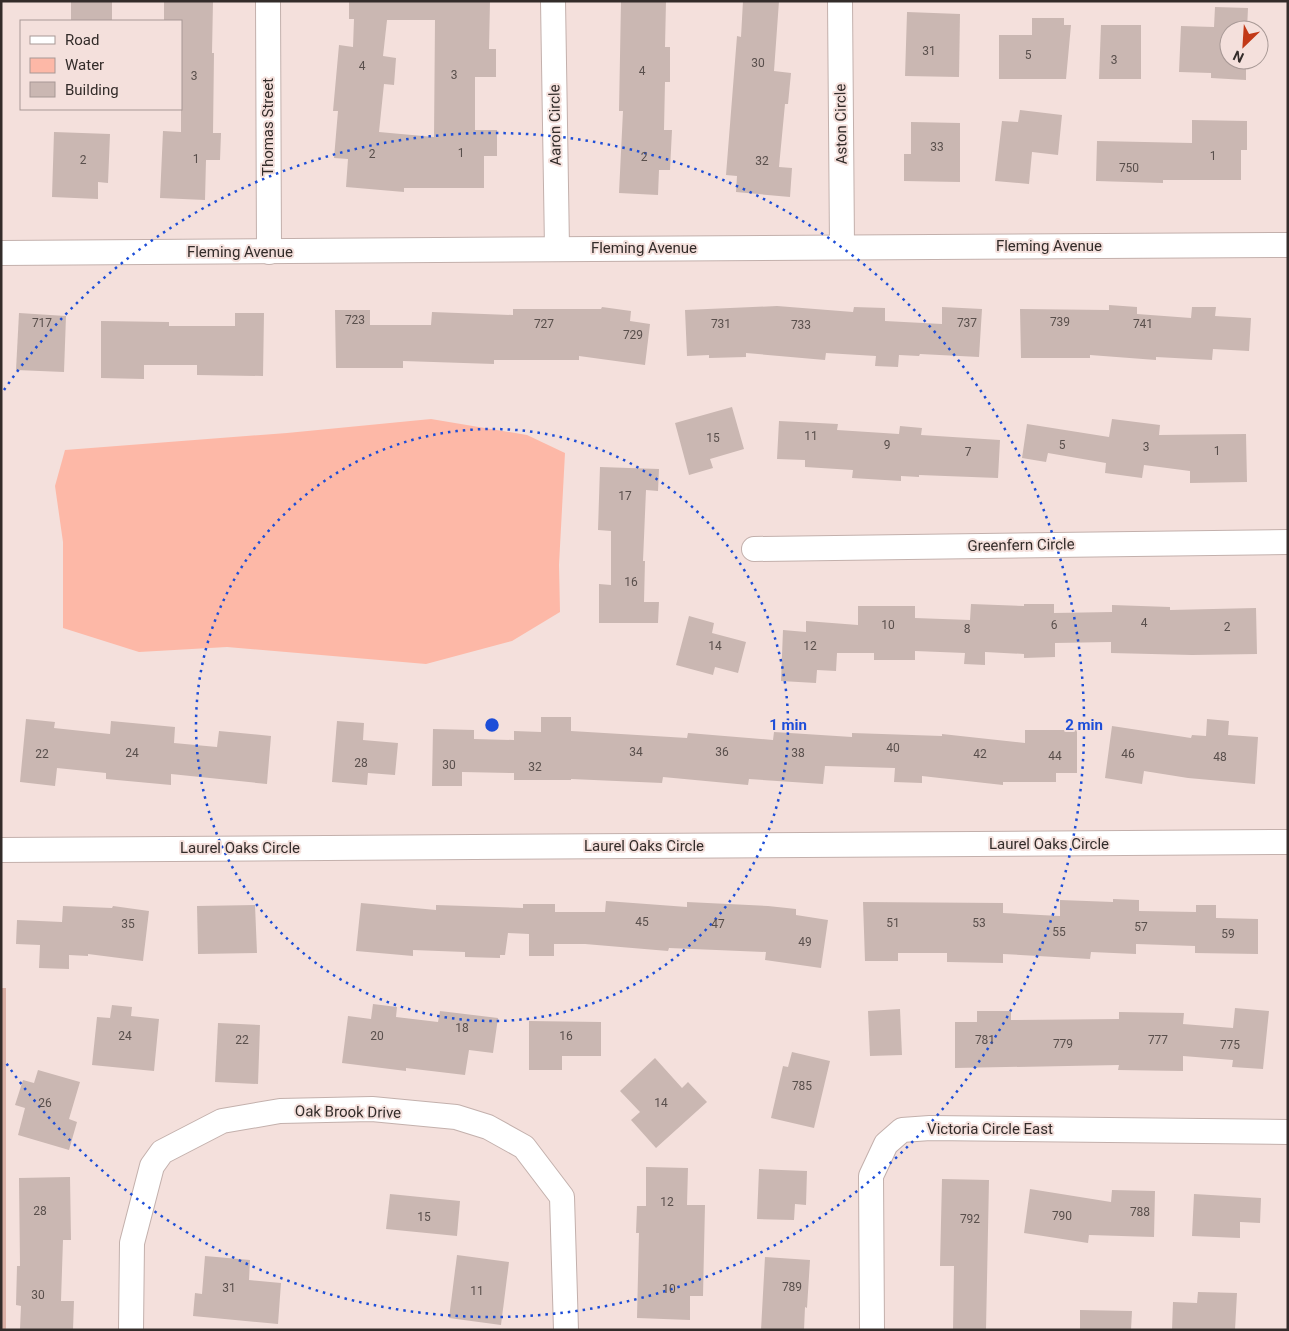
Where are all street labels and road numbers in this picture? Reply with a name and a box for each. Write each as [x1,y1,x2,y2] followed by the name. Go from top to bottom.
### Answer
[259,78,277,176] street label: Thomas Street
[831,83,851,164] street label: Aston Circle
[545,84,565,166] street label: Aaron Circle
[996,237,1102,255] street label: Fleming Avenue
[591,239,697,257] street label: Fleming Avenue
[187,243,293,261] street label: Fleming Avenue
[967,535,1075,555] street label: Greenfern Circle
[989,835,1109,853] street label: Laurel Oaks Circle
[584,837,704,855] street label: Laurel Oaks Circle
[180,839,300,857] street label: Laurel Oaks Circle
[295,1102,401,1122] street label: Oak Brook Drive
[927,1120,1053,1138] street label: Victoria Circle East

